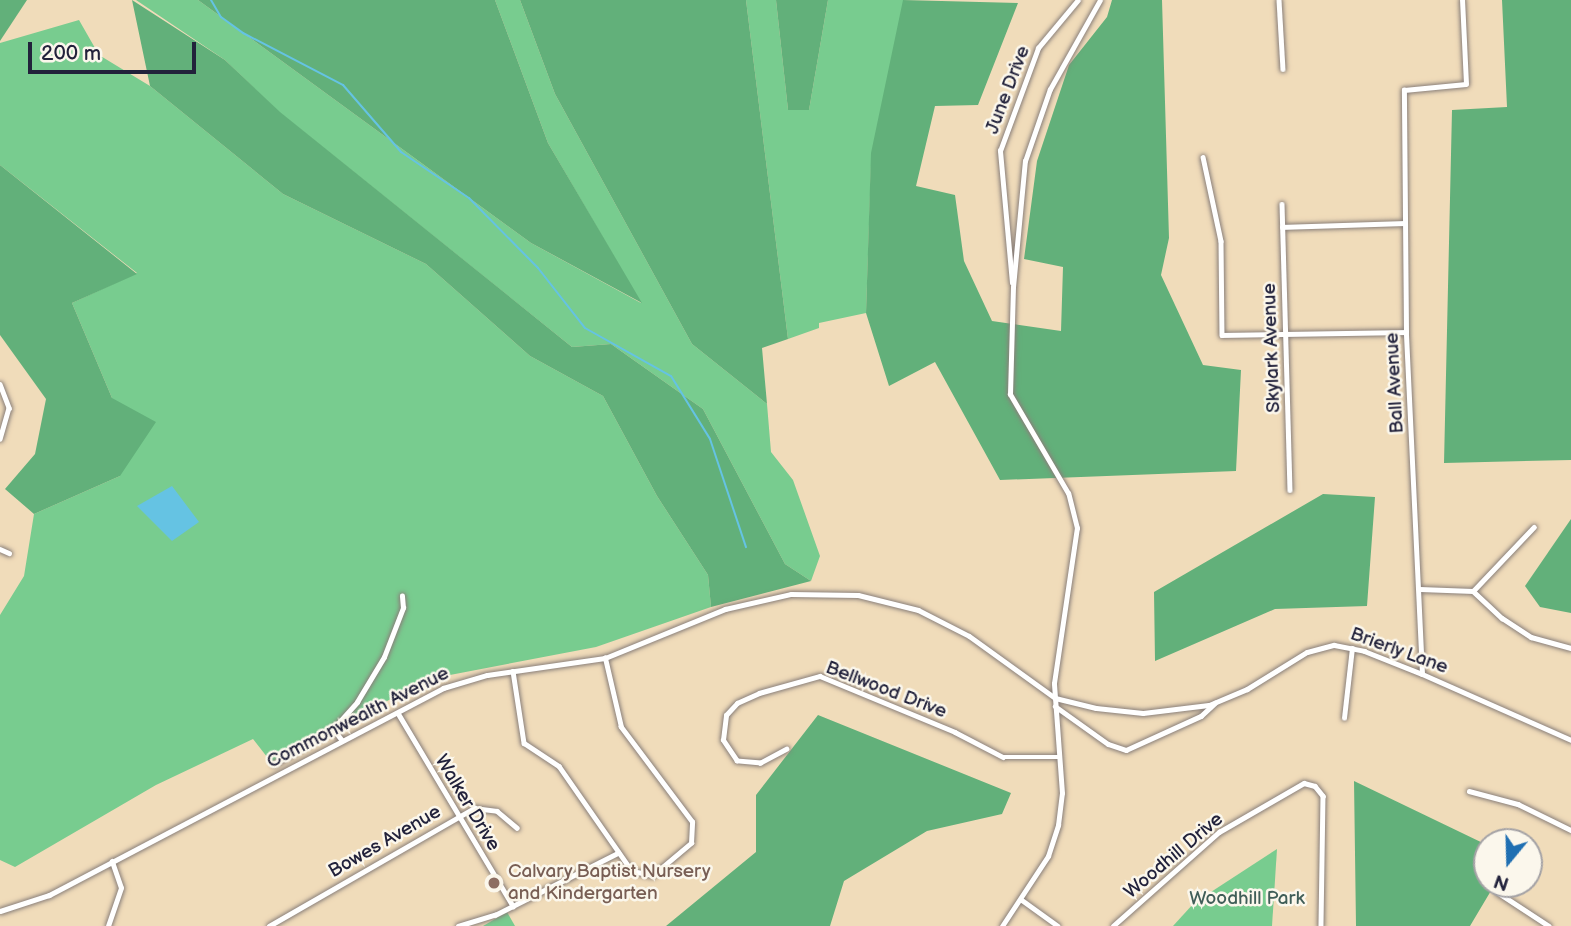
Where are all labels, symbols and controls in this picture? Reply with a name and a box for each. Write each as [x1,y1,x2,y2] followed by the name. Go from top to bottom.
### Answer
[32,28,200,72] scale bar
[41,41,101,66] text: 200 m
[981,43,1035,137] street label: June Drive
[1258,283,1286,413] street label: Skylark Avenue
[1381,332,1409,434] street label: Ball Avenue
[1346,623,1452,679] street label: Brierly Lane
[822,656,950,724] street label: Bellwood Drive
[263,662,453,774] street label: Commonwealth Avenue
[429,751,505,855] street label: Walker Drive
[325,801,445,883] street label: Bowes Avenue
[1120,808,1228,904] street label: Woodhill Drive
[1473,828,1543,898] north arrow
[508,861,712,905] place label: Calvary Baptist Nursery and Kindergarten
[1491,868,1512,895] text: N
[486,875,502,891] marker: Calvary Baptist Nursery and Kindergarten
[1189,888,1305,910] park label: Woodhill Park

